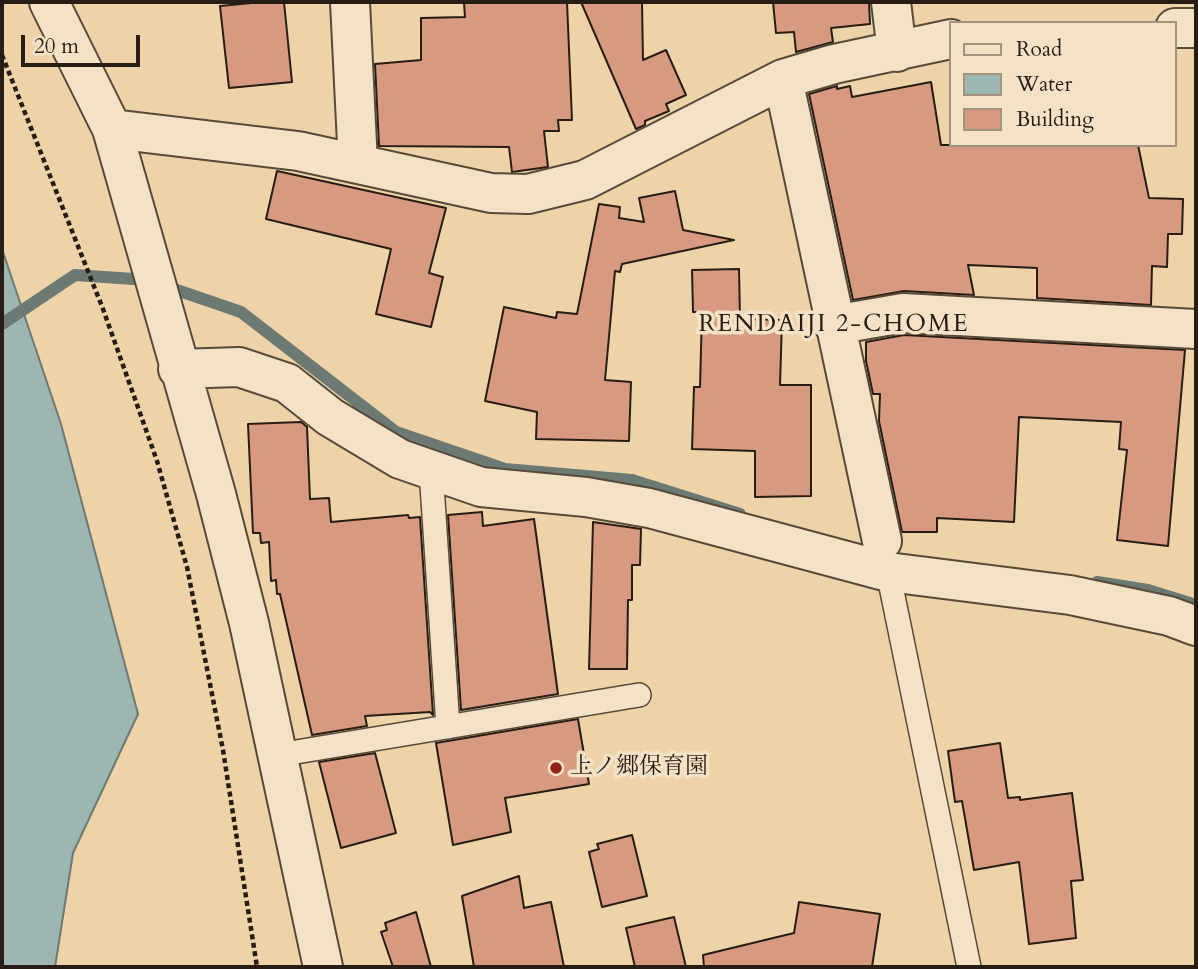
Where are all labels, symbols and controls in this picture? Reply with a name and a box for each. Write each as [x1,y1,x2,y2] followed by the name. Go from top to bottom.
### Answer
[24,21,144,65] scale bar
[950,21,1177,147] legend
[34,32,79,61] text: 20 m
[1016,35,1062,64] text: Road
[1016,70,1072,99] text: Water
[1016,105,1094,134] text: Building
[700,311,968,339] district label: RENDAIJI 2-CHOME
[570,754,708,782] place label: 上ノ郷保育園
[548,760,564,776] marker: 上ノ郷保育園

